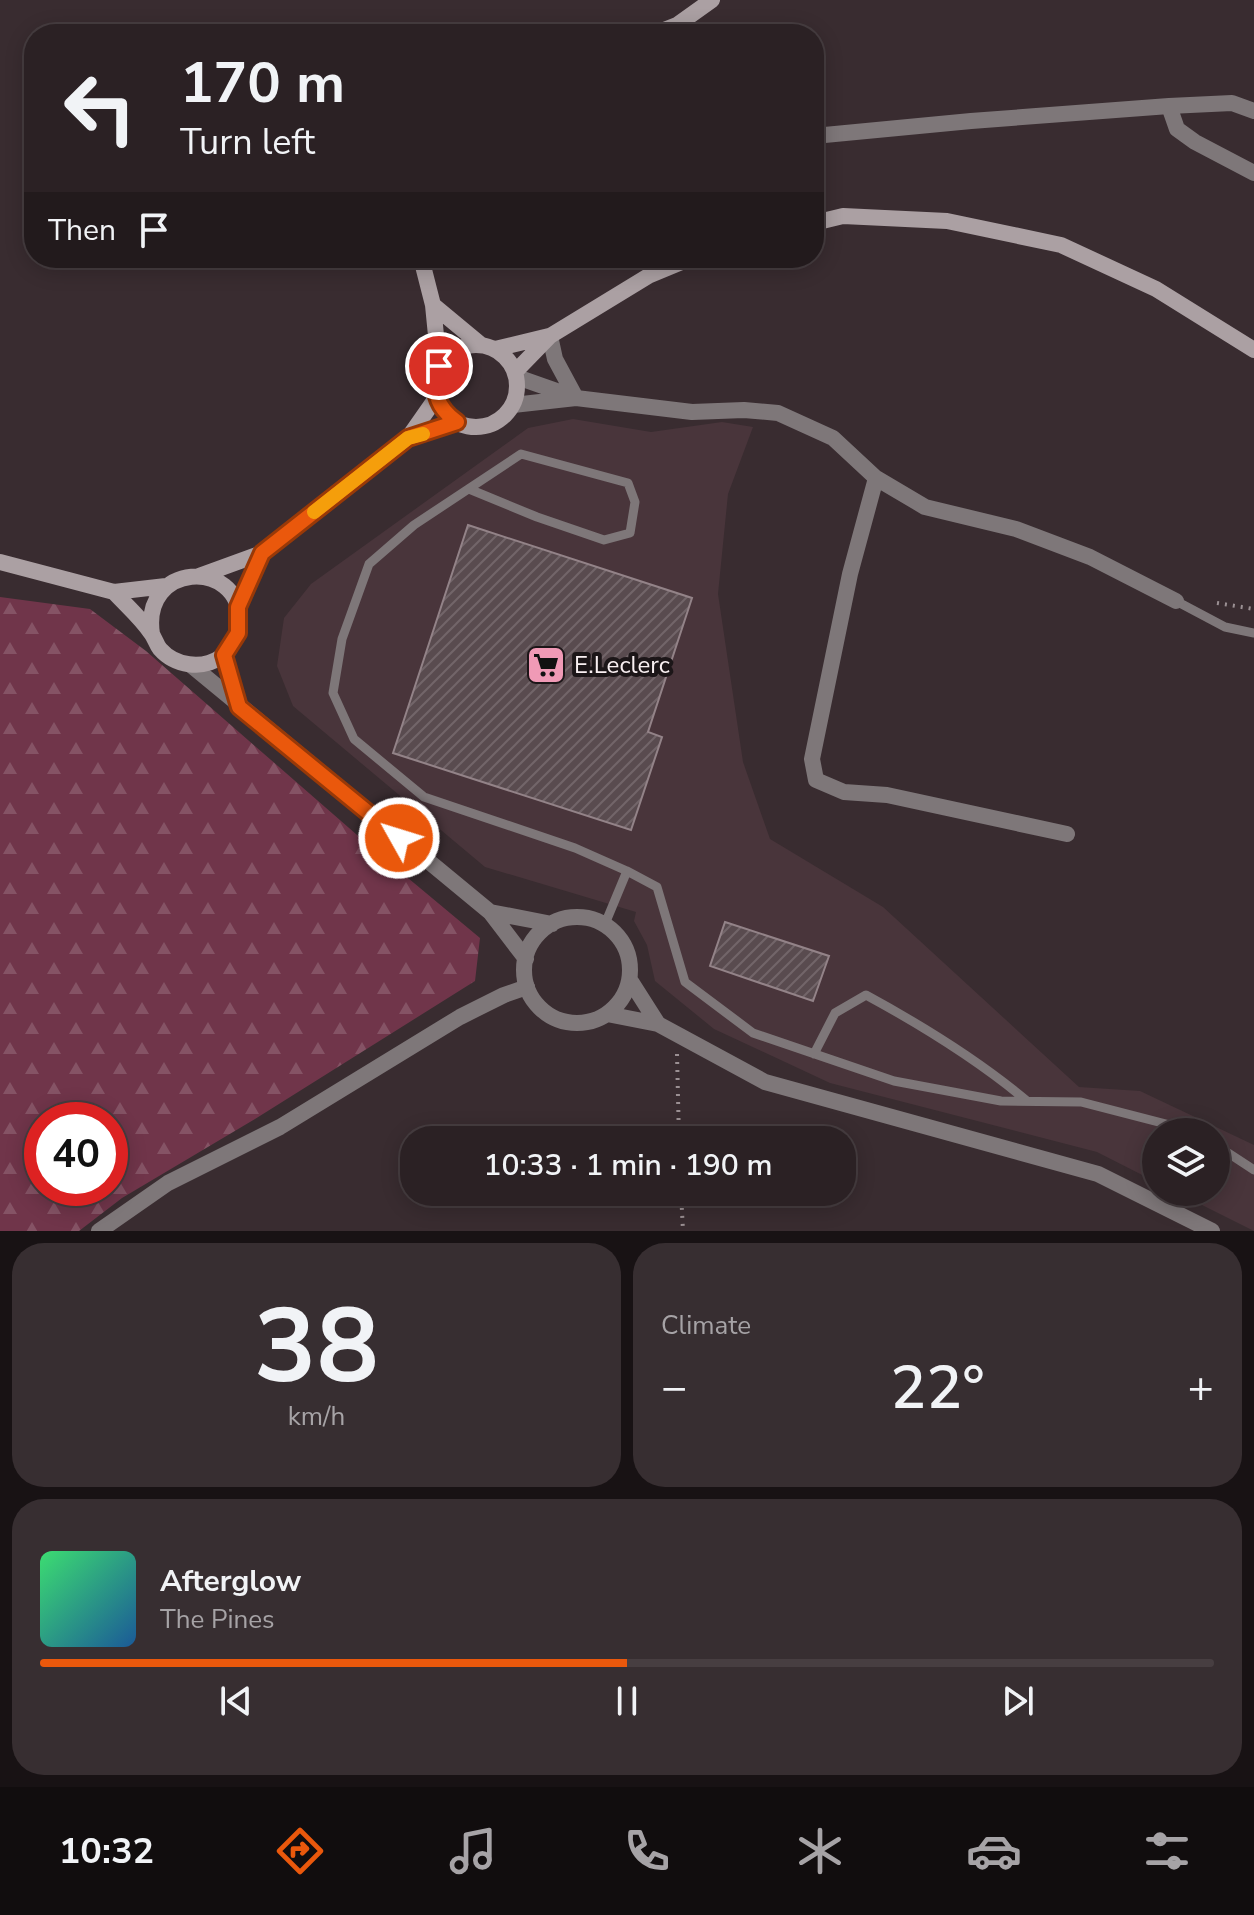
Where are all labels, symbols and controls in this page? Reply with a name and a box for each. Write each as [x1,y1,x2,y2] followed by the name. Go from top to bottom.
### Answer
[180,45,345,122] text: 170 m
[48,56,152,160] icon: left
[180,118,315,167] text: Turn left
[132,208,176,252] icon: arrive
[48,210,116,251] text: Then
[405,332,473,400] pin
[417,344,461,388] icon: arrive
[525,644,567,686] supermarket icon: E.Leclerc
[574,649,670,681] place label: E.Leclerc
[357,796,441,880] position arrow
[24,1102,128,1206] speed limit sign: 40
[1142,1118,1230,1206] map controls
[1142,1118,1230,1206] button: layers
[483,1145,773,1186] text: 10:33 · 1 min · 190 m
[254,1276,379,1418] text: 38
[661,1308,751,1343] text: Climate
[890,1347,985,1429] text: 22°
[661,1358,687,1418] text: −
[1188,1358,1214,1418] text: +
[288,1399,345,1434] text: km/h
[160,1561,301,1602] text: Afterglow
[160,1602,275,1637] text: The Pines
[214,1679,258,1723] icon: previous
[605,1679,649,1723] icon: pause
[996,1679,1040,1723] icon: next
[272,1823,328,1879] icon: directions
[445,1823,501,1879] icon: music
[619,1823,675,1879] icon: phone
[792,1823,848,1879] icon: climate
[966,1823,1022,1879] icon: car
[1139,1823,1195,1879] icon: filters
[59,1827,154,1876] text: 10:32

